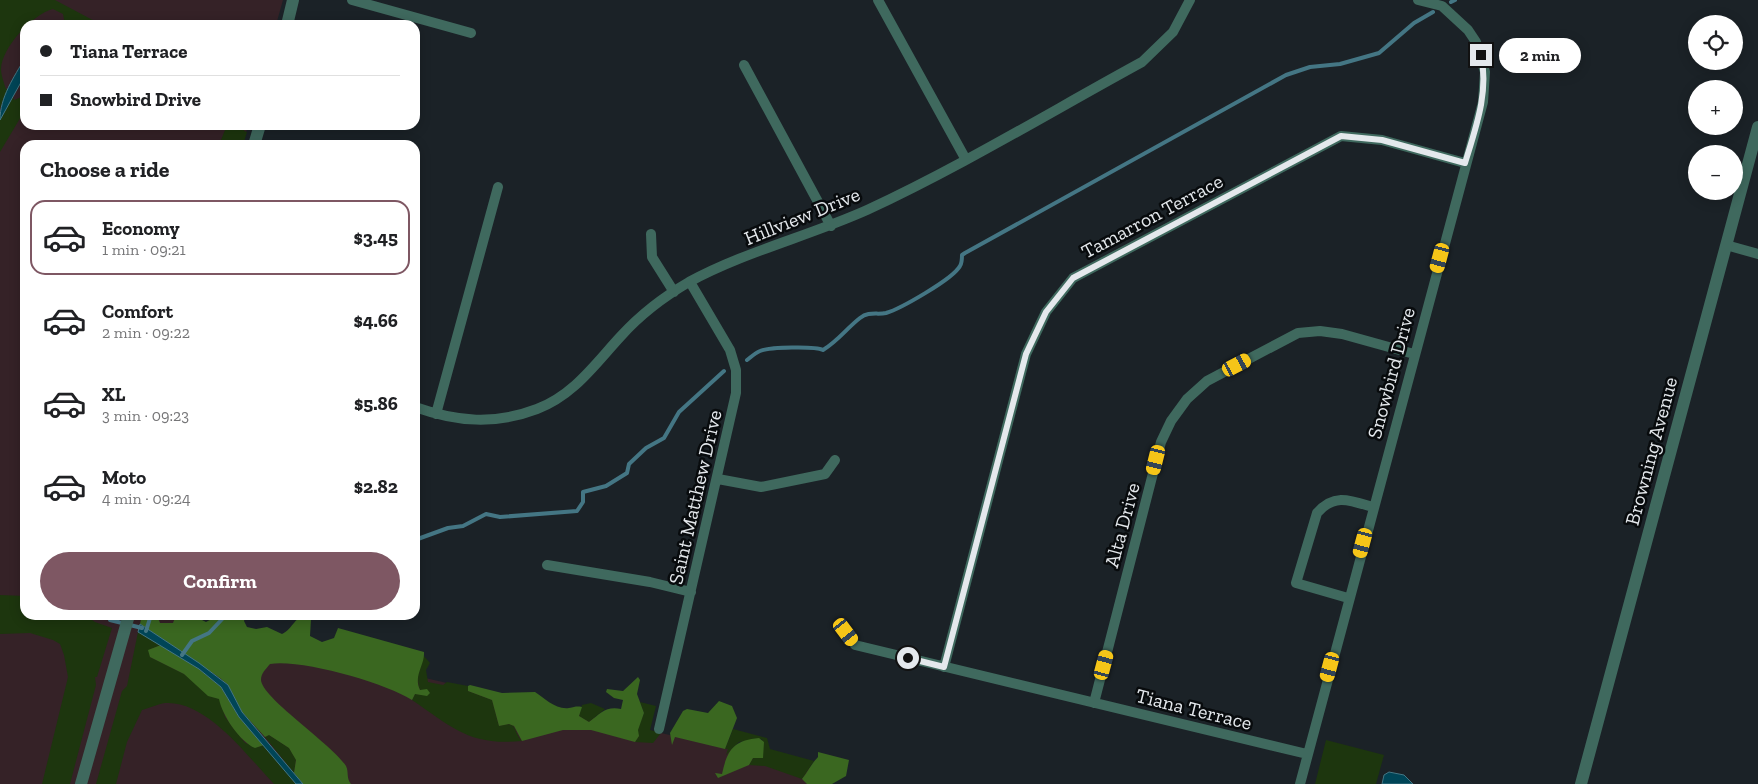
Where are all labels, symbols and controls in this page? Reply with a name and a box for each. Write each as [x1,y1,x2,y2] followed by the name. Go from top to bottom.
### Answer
[1688,15,1743,200] map controls
[1688,15,1743,70] button: locate
[1498,38,1581,72] callout: 2 min
[70,40,187,63] text: Tiana Terrace
[1470,44,1492,66] route end
[1520,46,1560,65] text: 2 min
[1688,80,1743,135] button: +
[70,88,201,111] text: Snowbird Drive
[1688,145,1743,200] button: −
[40,156,170,183] text: Choose a ride
[1077,169,1227,263] street label: Tamarron Terrace
[741,182,863,250] street label: Hillview Drive
[42,215,87,260] icon: car
[102,217,180,240] text: Economy
[353,226,398,249] text: $3.45
[102,240,186,259] text: 1 min · 09:21
[1428,242,1451,274] car
[42,298,87,343] icon: car
[102,300,173,323] text: Comfort
[1362,305,1420,441] street label: Snowbird Drive
[353,309,398,332] text: $4.66
[102,323,190,342] text: 2 min · 09:22
[1220,351,1253,379] car
[1620,374,1682,528] street label: Browning Avenue
[42,381,87,426] icon: car
[102,383,125,406] text: XL
[354,392,398,415] text: $5.86
[102,406,189,425] text: 3 min · 09:23
[663,407,727,587] street label: Saint Matthew Drive
[1145,444,1166,476] car
[42,464,87,509] icon: car
[102,466,146,489] text: Moto
[354,475,398,498] text: $2.82
[1099,480,1145,570] street label: Alta Drive
[102,489,191,508] text: 4 min · 09:24
[1351,527,1374,559] car
[40,552,400,610] button: Confirm
[830,616,861,648] car
[897,647,919,669] route start
[1092,649,1115,681] car
[1318,651,1341,683] car
[1134,683,1254,735] street label: Tiana Terrace

